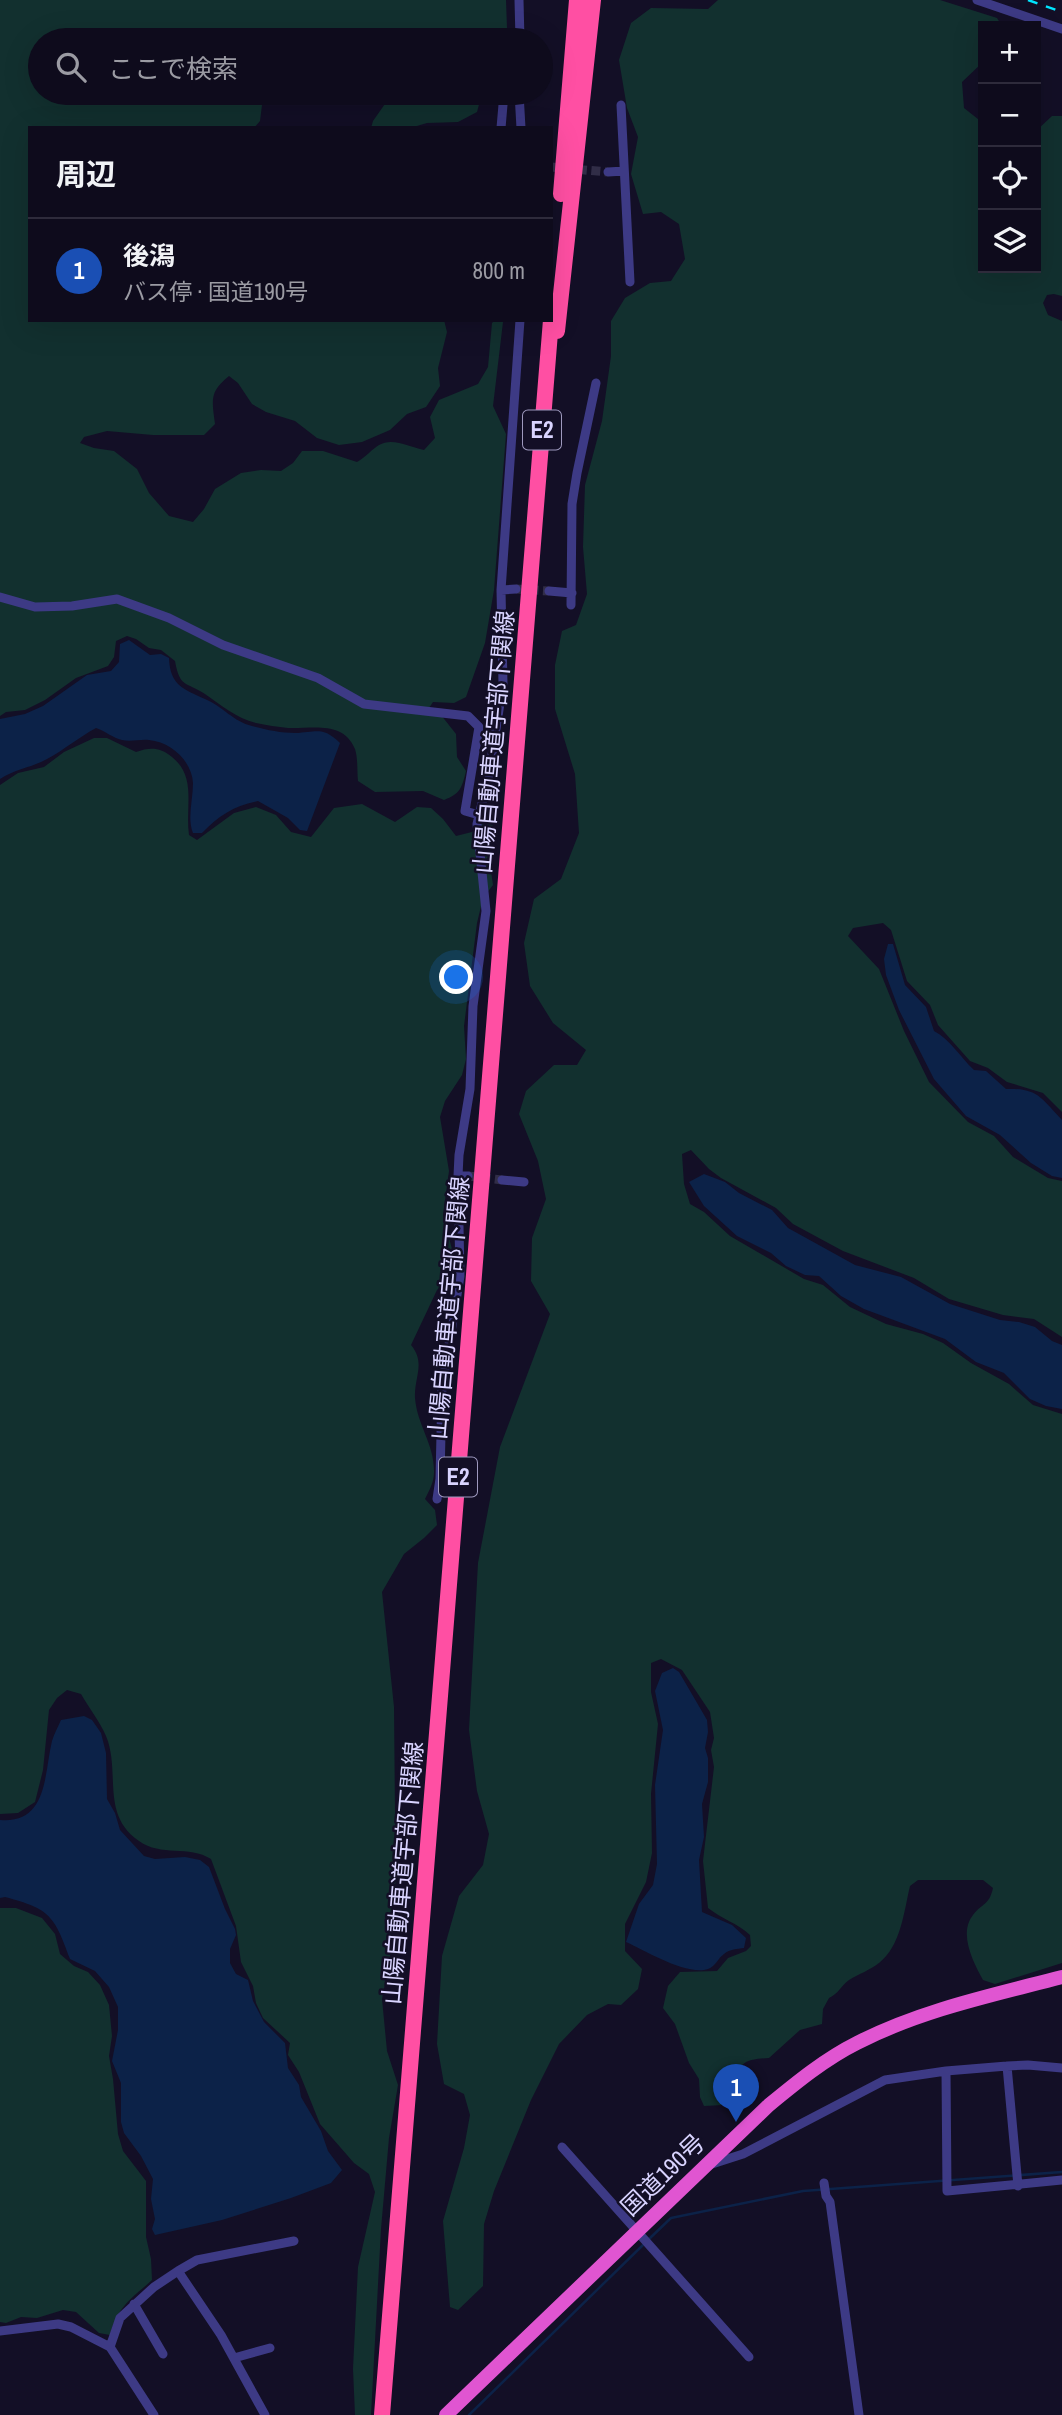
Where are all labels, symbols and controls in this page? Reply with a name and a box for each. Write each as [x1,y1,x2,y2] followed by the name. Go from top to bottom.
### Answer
[978,21,1041,273] map controls
[978,21,1041,84] button: +
[28,28,553,105] search box
[52,48,90,86] icon: search
[108,51,238,86] text: ここで検索
[978,84,1041,147] button: −
[978,147,1041,210] button: locate
[56,154,116,194] text: 周辺
[978,210,1041,273] button: layers
[123,238,175,273] text: 後潟
[74,255,84,286] text: 1
[473,255,525,286] text: 800 m
[123,276,308,307] text: バス停 · 国道190号
[523,410,561,450] road number: E2
[466,609,520,875] street label: 山陽自動車道宇部下関線
[439,960,473,994] your location
[421,1175,475,1441] street label: 山陽自動車道宇部下関線
[439,1458,477,1496] road number: E2
[375,1740,429,2006] street label: 山陽自動車道宇部下関線
[713,2064,759,2122] pin: 1
[613,2126,711,2222] street label: 国道190号

